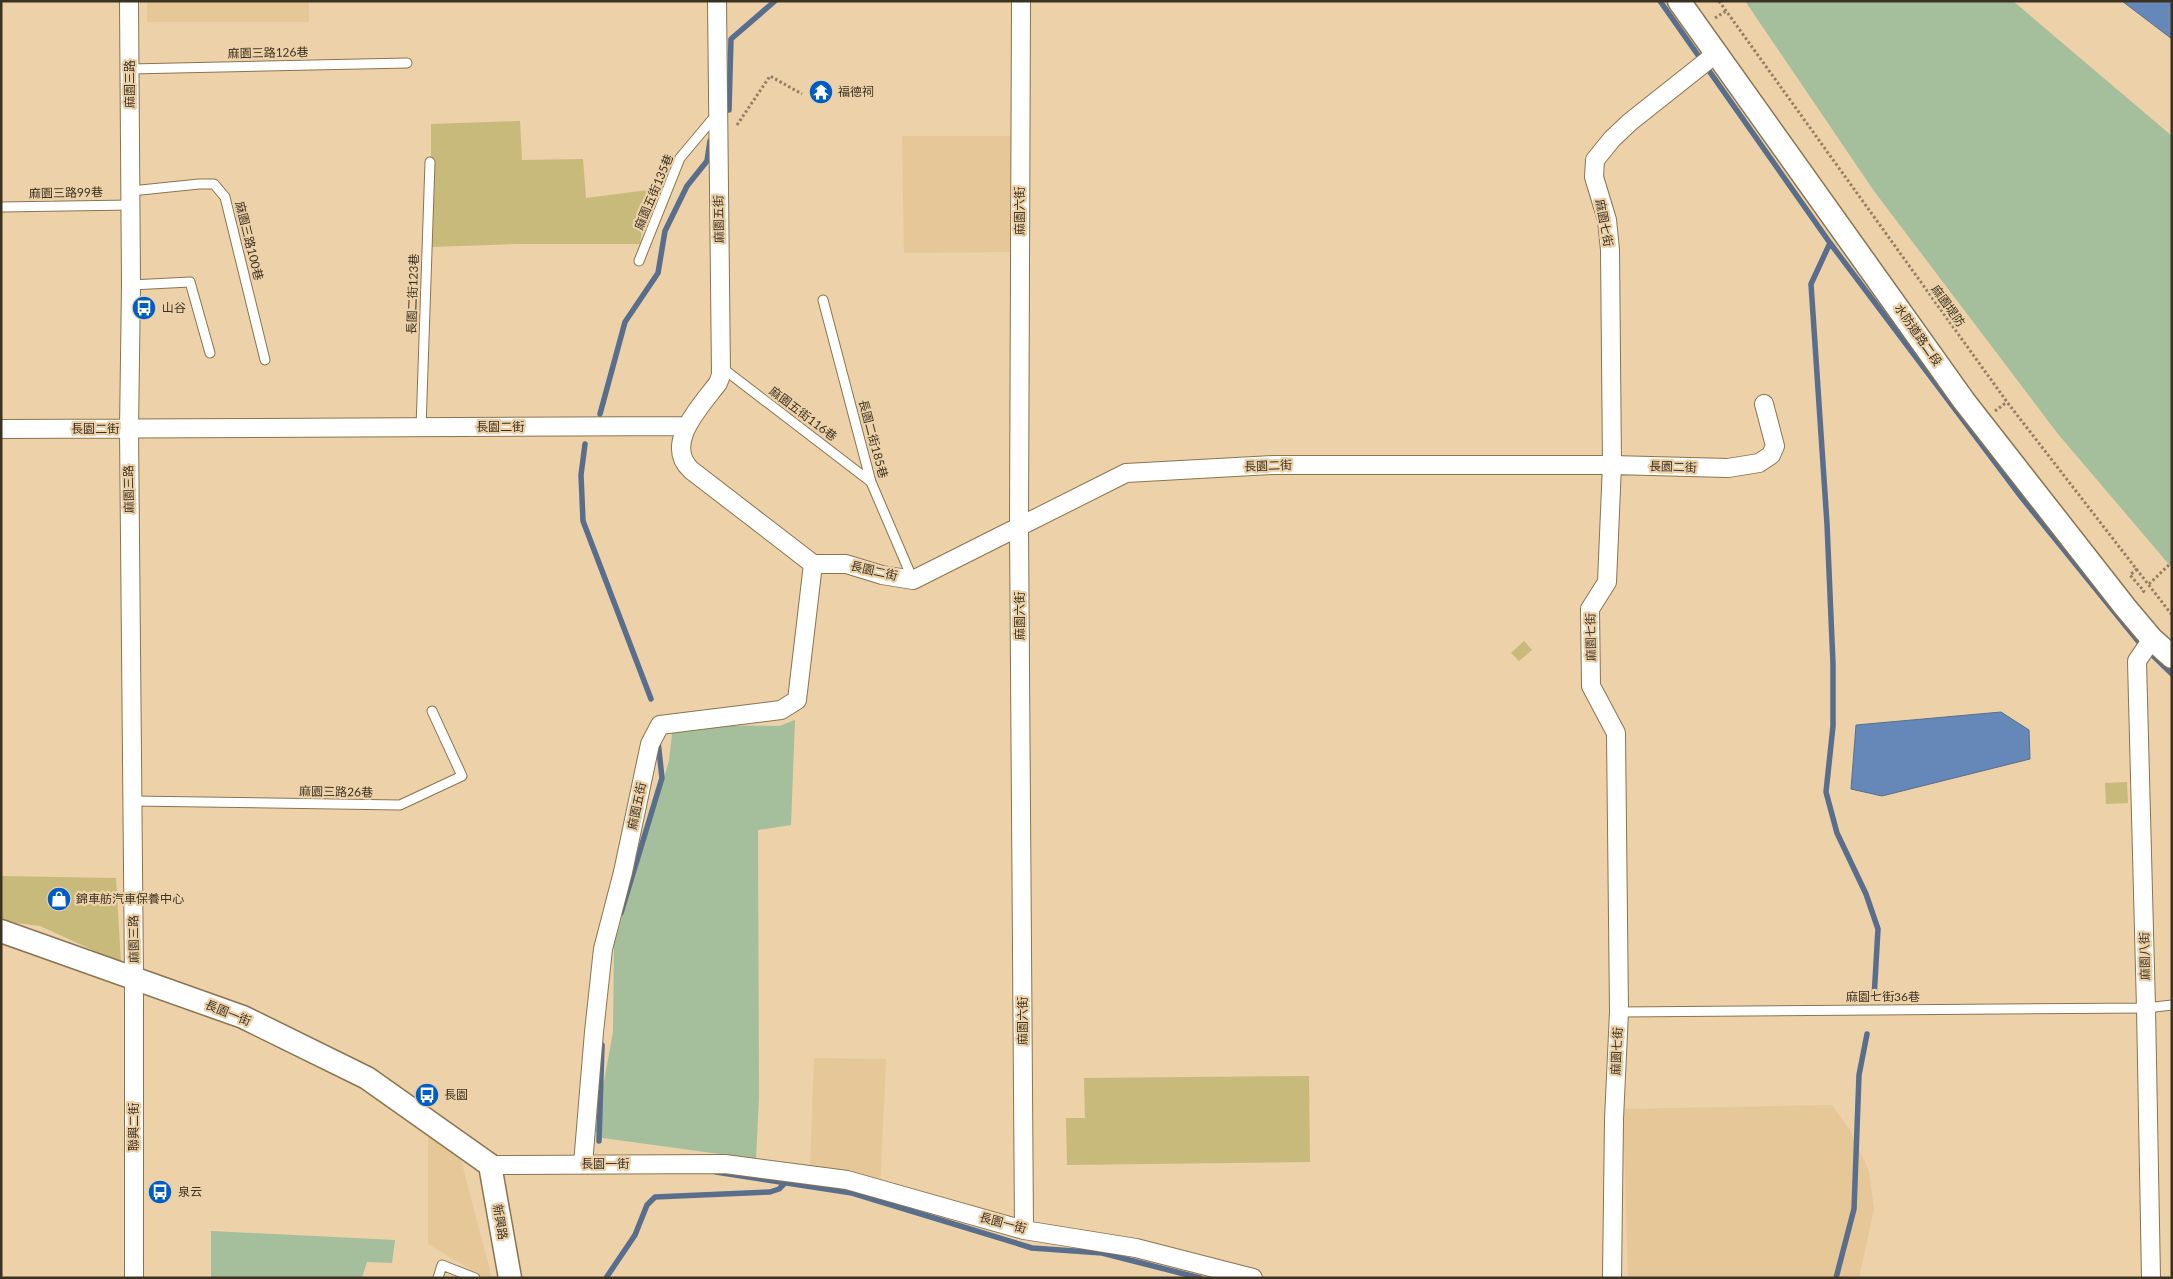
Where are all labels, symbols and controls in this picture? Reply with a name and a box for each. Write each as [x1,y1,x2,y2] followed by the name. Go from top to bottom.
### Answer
[227,44,309,61] street label: 麻園三路126巷
[122,60,137,108] street label: 麻園三路
[808,79,834,105] temple icon: 福德祠
[838,84,874,99] place label: 福德祠
[631,152,676,232] street label: 麻園五街135巷
[29,184,103,201] street label: 麻園三路99巷
[1012,187,1027,235] street label: 麻園六街
[711,195,726,243] street label: 麻園五街
[1593,198,1616,248] street label: 麻園七街
[232,200,267,282] street label: 麻園三路100巷
[404,253,421,335] street label: 長園二街123巷
[1928,282,1969,330] street label: 麻園堤防
[131,295,157,321] bus stop icon: 山谷
[162,300,186,315] place label: 山谷
[1892,301,1945,369] street label: 水防道路二段
[766,383,840,444] street label: 麻園五街116巷
[856,398,891,480] street label: 長園二街185巷
[476,419,524,434] street label: 長園二街
[71,421,119,436] street label: 長園二街
[1244,457,1292,474] street label: 長園二街
[1649,458,1697,475] street label: 長園二街
[121,465,136,513] street label: 麻園三路
[849,558,899,583] street label: 長園二街
[1012,592,1027,640] street label: 麻園六街
[1583,613,1598,661] street label: 麻園七街
[624,781,649,831] street label: 麻園五街
[299,783,373,800] street label: 麻園三路26巷
[46,886,72,912] shop icon: 錦車舫汽車保養中心
[76,891,184,906] place label: 錦車舫汽車保養中心
[126,915,141,963] street label: 麻園三路
[2137,932,2152,980] street label: 麻園八街
[1846,989,1920,1004] street label: 麻園七街36巷
[203,997,253,1028] street label: 長園一街
[1015,997,1030,1045] street label: 麻園六街
[1608,1027,1625,1075] street label: 麻園七街
[414,1082,440,1108] bus stop icon: 長園
[444,1087,468,1102] place label: 長園
[126,1103,141,1151] street label: 聯興二街
[581,1156,629,1171] street label: 長園一街
[147,1179,173,1205] bus stop icon: 泉云
[178,1184,202,1199] place label: 泉云
[490,1203,511,1241] street label: 新興路
[978,1209,1028,1236] street label: 長園一街

